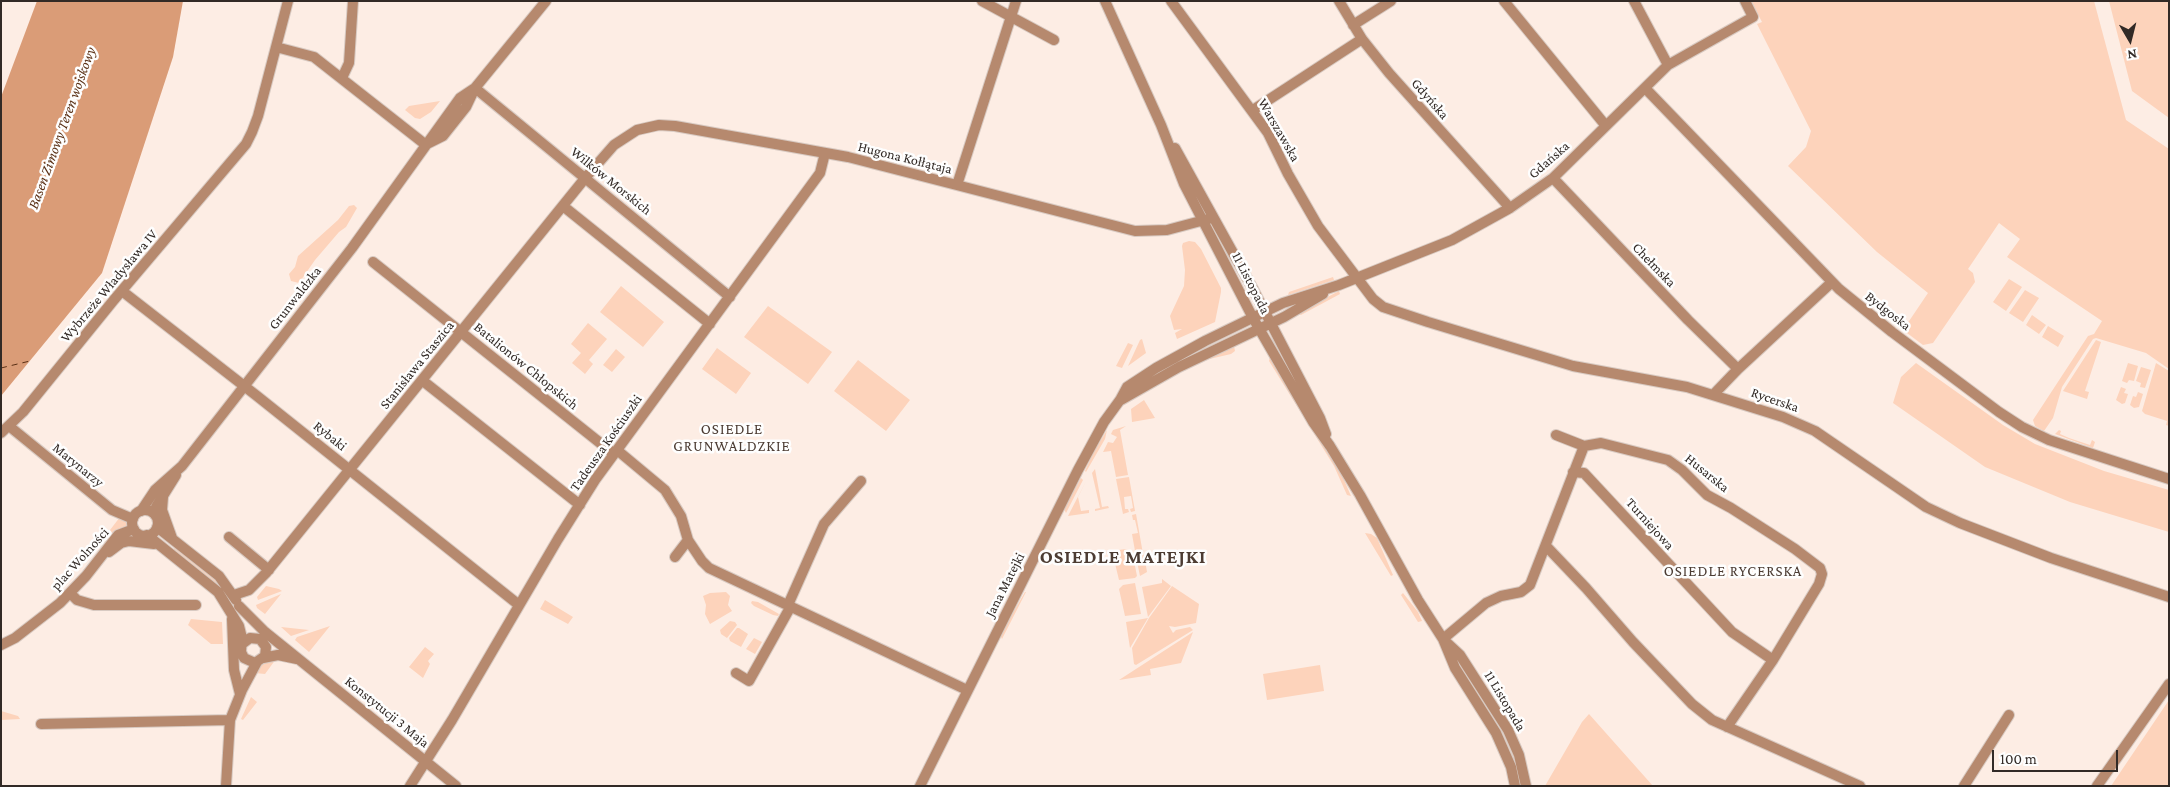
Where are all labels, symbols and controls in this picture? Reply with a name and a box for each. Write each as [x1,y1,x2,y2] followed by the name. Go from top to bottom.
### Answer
[2105,15,2155,65] north arrow
[24,44,100,212] water label: Basen Zimowy Teren wojskowy
[2126,46,2138,63] text: N
[1408,75,1452,123] street label: Gdyńska
[1254,95,1304,165] street label: Warszawska
[856,138,954,178] street label: Hugona Kołłątaja
[1525,138,1573,182] street label: Gdańska
[567,143,655,219] street label: Wilków Morskich
[57,226,161,346] street label: Wybrzeże Władysława IV
[1629,239,1679,291] street label: Chełmska
[1228,249,1274,317] street label: 11 Listopada
[265,263,325,333] street label: Grunwaldzka
[1862,288,1914,334] street label: Bydgoska
[376,317,458,413] street label: Stanisława Staszica
[470,319,582,413] street label: Batalionów Chłopskich
[1749,384,1801,416] street label: Rycerska
[566,391,646,495] street label: Tadeusza Kościuszki
[310,418,350,454] street label: Rybaki
[672,420,792,455] district label: OSIEDLE GRUNWALDZKIE
[49,439,107,491] street label: Marynarzy
[1681,450,1733,496] street label: Husarska
[1622,494,1678,554] street label: Turniejowa
[48,524,112,594] street label: plac Wolności
[1038,546,1208,568] district label: OSIEDLE MATEJKI
[982,550,1028,620] street label: Jana Matejki
[1662,562,1804,580] district label: OSIEDLE RYCERSKA
[1480,668,1530,734] street label: 11 Listopada
[341,673,433,751] street label: Konstytucji 3 Maja
[1995,740,2121,772] scale bar
[2000,751,2037,767] text: 100 m

